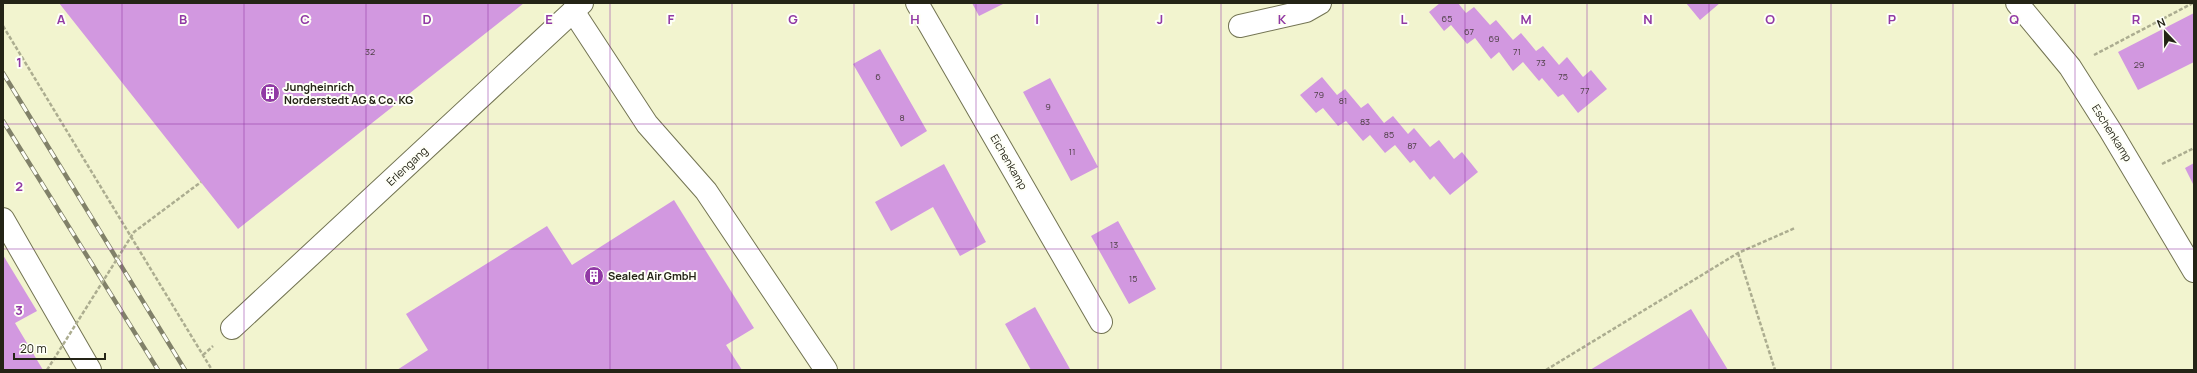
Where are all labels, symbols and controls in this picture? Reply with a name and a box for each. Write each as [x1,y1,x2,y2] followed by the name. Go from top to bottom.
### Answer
[57,10,66,28] text: A
[179,10,187,28] text: B
[300,10,310,28] text: C
[422,10,432,28] text: D
[545,10,553,28] text: E
[668,10,675,28] text: F
[788,10,798,28] text: G
[910,10,920,28] text: H
[1035,10,1039,28] text: I
[1157,10,1163,28] text: J
[1278,10,1287,28] text: K
[1401,10,1408,28] text: L
[1520,10,1532,28] text: M
[1643,10,1653,28] text: N
[1765,10,1775,28] text: O
[1888,10,1896,28] text: P
[2009,10,2019,28] text: Q
[2132,10,2141,28] text: R
[1442,12,1452,25] house number: 65
[2145,12,2185,52] north arrow
[2155,14,2168,31] text: N
[1464,25,1475,38] house number: 67
[1488,32,1500,45] house number: 69
[365,45,375,58] house number: 32
[1513,45,1521,58] house number: 71
[16,53,22,71] text: 1
[1536,56,1546,69] house number: 73
[2134,58,2144,71] house number: 29
[875,70,881,83] house number: 6
[1558,70,1568,83] house number: 75
[284,79,413,107] place label: Jungheinrich Norderstedt AG & Co. KG
[259,82,281,104] building icon: Jungheinrich Norderstedt AG & Co. KG
[1580,84,1590,97] house number: 77
[1314,88,1324,101] house number: 79
[1339,94,1347,107] house number: 81
[1045,100,1051,113] house number: 9
[2089,101,2136,165] street label: Eschenkamp
[899,111,905,124] house number: 8
[1360,115,1370,128] house number: 83
[1384,128,1394,141] house number: 85
[988,131,1032,193] street label: Eichenkamp
[1407,139,1417,152] house number: 87
[383,143,431,189] street label: Erlengang
[1068,145,1076,158] house number: 11
[15,177,23,195] text: 2
[1110,238,1118,251] house number: 13
[583,265,605,287] building icon: Sealed Air GmbH
[608,268,697,283] place label: Sealed Air GmbH
[1129,272,1137,285] house number: 15
[15,301,23,319] text: 3
[14,335,105,361] scale bar
[20,340,47,357] text: 20 m

